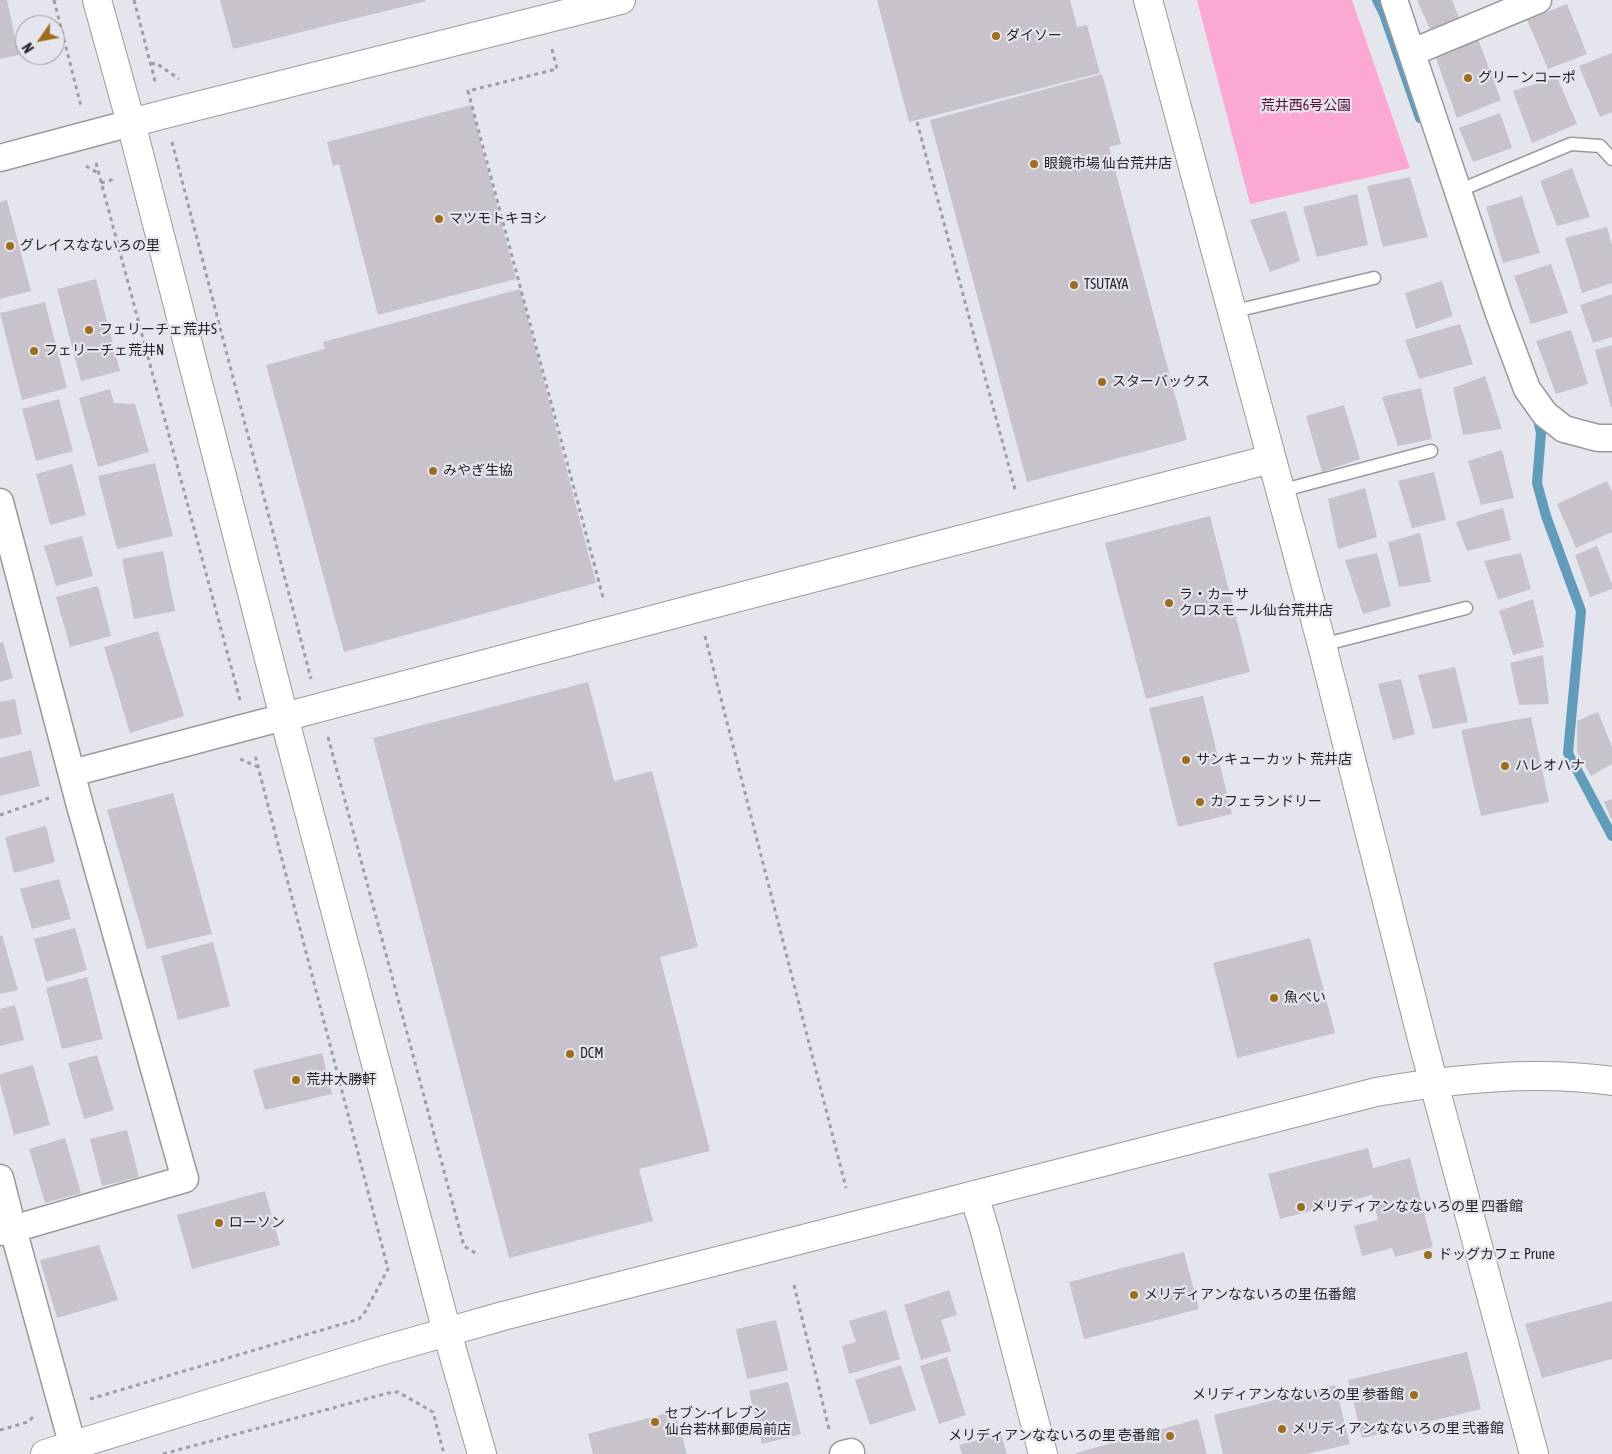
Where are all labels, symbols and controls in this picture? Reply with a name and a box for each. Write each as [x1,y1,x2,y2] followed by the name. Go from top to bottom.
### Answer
[15,15,65,65] north arrow
[1006,28,1062,44] place label: ダイソー
[990,30,1002,42] marker: ダイソー
[19,40,37,55] text: N
[1478,70,1576,86] place label: グリーンコーポ
[1462,72,1474,84] marker: グリーンコーポ
[1261,98,1351,114] park label: 荒井西6号公園
[1044,156,1172,172] place label: 眼鏡市場 仙台荒井店
[1028,158,1040,170] marker: 眼鏡市場 仙台荒井店
[449,211,547,227] place label: マツモトキヨシ
[433,213,445,225] marker: マツモトキヨシ
[20,238,160,254] place label: グレイスなないろの里
[4,240,16,252] marker: グレイスなないろの里
[1084,277,1128,293] place label: TSUTAYA
[1068,279,1080,291] marker: TSUTAYA
[99,322,217,338] place label: フェリーチェ荒井S
[83,324,95,336] marker: フェリーチェ荒井S
[44,343,164,359] place label: フェリーチェ荒井N
[28,345,40,357] marker: フェリーチェ荒井N
[1112,374,1210,390] place label: スターバックス
[1096,376,1108,388] marker: スターバックス
[443,463,513,479] place label: みやぎ生協
[427,465,439,477] marker: みやぎ生協
[1179,587,1333,620] place label: ラ・カーサ クロスモール仙台荒井店
[1163,597,1175,609] marker: ラ・カーサ クロスモール仙台荒井店
[1196,752,1352,768] place label: サンキューカット 荒井店
[1180,754,1192,766] marker: サンキューカット 荒井店
[1515,758,1585,774] place label: ハレオハナ
[1499,760,1511,772] marker: ハレオハナ
[1210,794,1322,810] place label: カフェランドリー
[1194,796,1206,808] marker: カフェランドリー
[1284,990,1326,1006] place label: 魚べい
[1268,992,1280,1004] marker: 魚べい
[580,1046,604,1062] place label: DCM
[564,1048,576,1060] marker: DCM
[306,1072,376,1088] place label: 荒井大勝軒
[290,1074,302,1086] marker: 荒井大勝軒
[1311,1199,1523,1215] place label: メリディアンなないろの里 四番館
[1295,1201,1307,1213] marker: メリディアンなないろの里 四番館
[229,1215,285,1231] place label: ローソン
[213,1217,225,1229] marker: ローソン
[1438,1247,1555,1263] place label: ドッグカフェ Prune
[1422,1249,1434,1261] marker: ドッグカフェ Prune
[1144,1287,1356,1303] place label: メリディアンなないろの里 伍番館
[1128,1289,1140,1301] marker: メリディアンなないろの里 伍番館
[1192,1387,1404,1403] place label: メリディアンなないろの里 参番館
[1408,1389,1420,1401] marker: メリディアンなないろの里 参番館
[665,1406,791,1438] place label: セブン-イレブン 仙台若林郵便局前店
[649,1416,661,1428] marker: セブン-イレブン 仙台若林郵便局前店
[1292,1421,1504,1437] place label: メリディアンなないろの里 弐番館
[1276,1423,1288,1435] marker: メリディアンなないろの里 弐番館
[948,1428,1160,1444] place label: メリディアンなないろの里 壱番館
[1164,1430,1176,1442] marker: メリディアンなないろの里 壱番館

